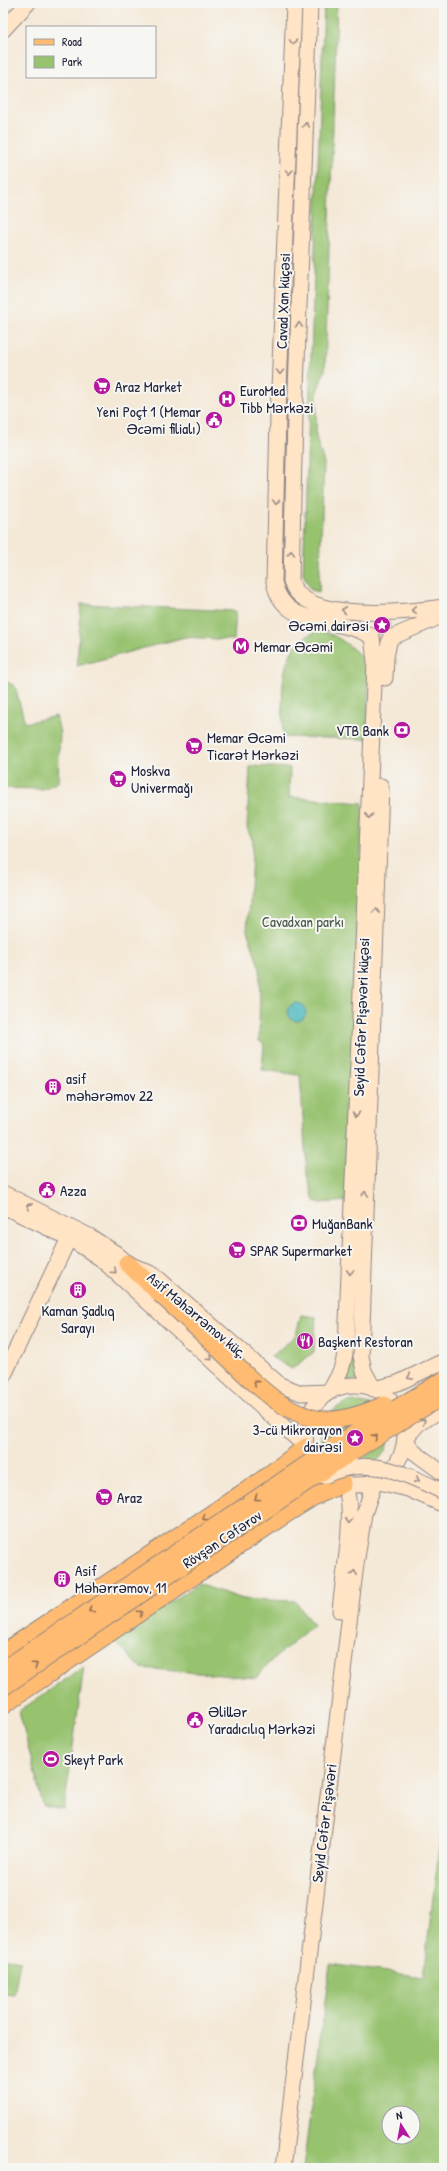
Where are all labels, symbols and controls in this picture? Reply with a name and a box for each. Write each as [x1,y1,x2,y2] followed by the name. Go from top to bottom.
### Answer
[26,26,156,78] legend
[62,33,82,50] text: Road
[289,39,297,45] one-way arrow
[62,53,82,70] text: Park
[302,122,310,128] one-way arrow
[284,169,293,175] one-way arrow
[271,253,295,349] street label: Cavad Xan küçəsi
[294,322,303,328] one-way arrow
[276,369,285,375] one-way arrow
[92,376,112,396] supermarket icon: Araz Market
[115,376,183,397] place label: Araz Market
[240,380,314,418] place label: EuroMed Tibb Mərkəzi
[217,389,237,409] hospital icon: EuroMed Tibb Mərkəzi
[96,401,201,439] place label: Yeni Poçt 1 (Memar Əcəmi filialı)
[204,410,224,430] public building icon: Yeni Poçt 1 (Memar Əcəmi filialı)
[272,499,280,505] one-way arrow
[287,550,296,556] one-way arrow
[341,606,347,615] one-way arrow
[411,606,417,615] one-way arrow
[288,615,369,636] place label: Əcəmi dairəsi
[372,615,392,635] place icon: Əcəmi dairəsi
[231,636,251,656] metro station icon: Memar Əcəmi
[254,636,333,657] place label: Memar Əcəmi
[336,720,389,741] place label: VTB Bank
[392,720,412,740] bank icon: VTB Bank
[207,727,299,765] place label: Memar Əcəmi Ticarət Mərkəzi
[184,736,204,756] supermarket icon: Memar Əcəmi Ticarət Mərkəzi
[131,760,193,798] place label: Moskva Univermağı
[108,769,128,789] supermarket icon: Moskva Univermağı
[365,813,373,819] one-way arrow
[372,908,380,914] one-way arrow
[262,911,344,932] park label: Cavadxan parkı
[348,937,374,1097] street label: Seyid Cəfər Pişəvəri küçəsi
[66,1068,153,1106] place label: asif məhərəmov 22
[43,1077,63,1097] building icon: asif məhərəmov 22
[352,1111,361,1117] one-way arrow
[37,1180,57,1200] public building icon: Azza
[60,1180,86,1201] place label: Azza
[361,1191,369,1197] one-way arrow
[26,1203,33,1211] one-way arrow
[289,1213,309,1233] bank icon: MuğanBank
[312,1213,373,1234] place label: MuğanBank
[227,1240,247,1260] supermarket icon: SPAR Supermarket
[250,1240,353,1261] place label: SPAR Supermarket
[109,1266,117,1273] one-way arrow
[143,1267,251,1363] street label: Asif Məhərrəmov küç.
[345,1269,354,1275] one-way arrow
[68,1280,88,1300] building icon: Kaman Şadlıq Sarayı
[42,1300,115,1338] place label: Kaman Şadlıq Sarayı
[295,1331,315,1351] restaurant icon: Başkent Restoran
[318,1331,413,1352] place label: Başkent Restoran
[205,1354,213,1361] one-way arrow
[407,1372,414,1380] one-way arrow
[254,1381,261,1388] one-way arrow
[253,1419,342,1457] place label: 3-cü Mikrorayon dairəsi
[418,1419,425,1426] one-way arrow
[345,1428,365,1448] place icon: 3-cü Mikrorayon dairəsi
[371,1434,378,1441] one-way arrow
[413,1475,421,1483] one-way arrow
[94,1487,114,1507] supermarket icon: Araz
[117,1487,143,1508] place label: Araz
[254,1493,261,1501] one-way arrow
[178,1505,266,1573] street label: Rövşən Cəfərov
[202,1513,209,1521] one-way arrow
[345,1518,354,1524] one-way arrow
[75,1560,166,1598] place label: Asif Məhərrəmov, 11
[52,1569,72,1589] building icon: Asif Məhərrəmov, 11
[350,1570,359,1576] one-way arrow
[89,1605,96,1612] one-way arrow
[136,1610,143,1618] one-way arrow
[31,1663,38,1670] one-way arrow
[208,1701,316,1739] place label: Əlillər Yaradıcılıq Mərkəzi
[185,1710,205,1730] public building icon: Əlillər Yaradıcılıq Mərkəzi
[41,1749,61,1769] sports icon: Skeyt Park
[64,1749,123,1770] place label: Skeyt Park
[306,1762,342,1884] street label: Seyid Cəfər Pişəvəri
[381,2105,421,2145] north arrow
[395,2108,403,2123] text: N

